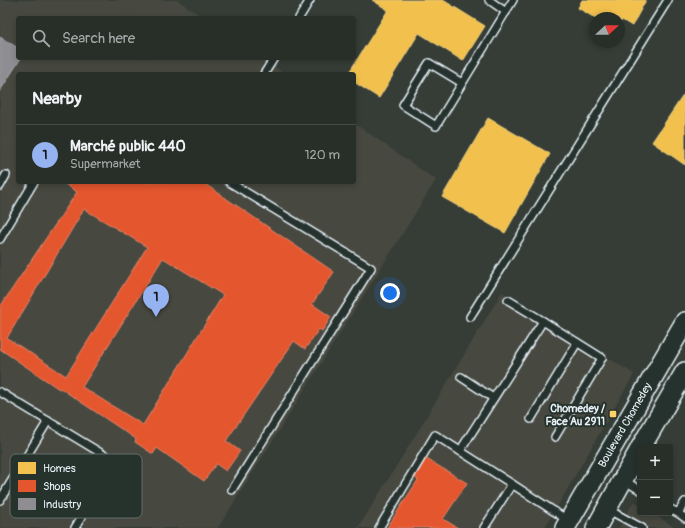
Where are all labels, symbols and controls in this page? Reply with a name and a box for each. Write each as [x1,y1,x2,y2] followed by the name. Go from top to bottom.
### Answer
[589,12,625,48] north arrow
[16,16,356,60] search box
[30,27,52,49] icon: search
[62,29,135,48] text: Search here
[32,88,81,109] text: Nearby
[70,137,186,156] text: Marché public 440
[42,147,48,163] text: 1
[304,147,340,163] text: 120 m
[70,156,141,172] text: Supermarket
[380,283,400,303] your location
[143,284,169,317] pin: 1
[595,380,655,470] street label: Boulevard Chomedey
[545,402,605,428] place label: Chomedey / Face Au 2911
[608,409,618,419] marker: Chomedey / Face Au 2911
[637,444,673,516] map controls
[637,444,673,480] button: +
[10,454,142,518] legend
[43,462,76,475] text: Homes
[43,480,71,493] text: Shops
[637,480,673,516] button: −
[43,498,82,511] text: Industry

